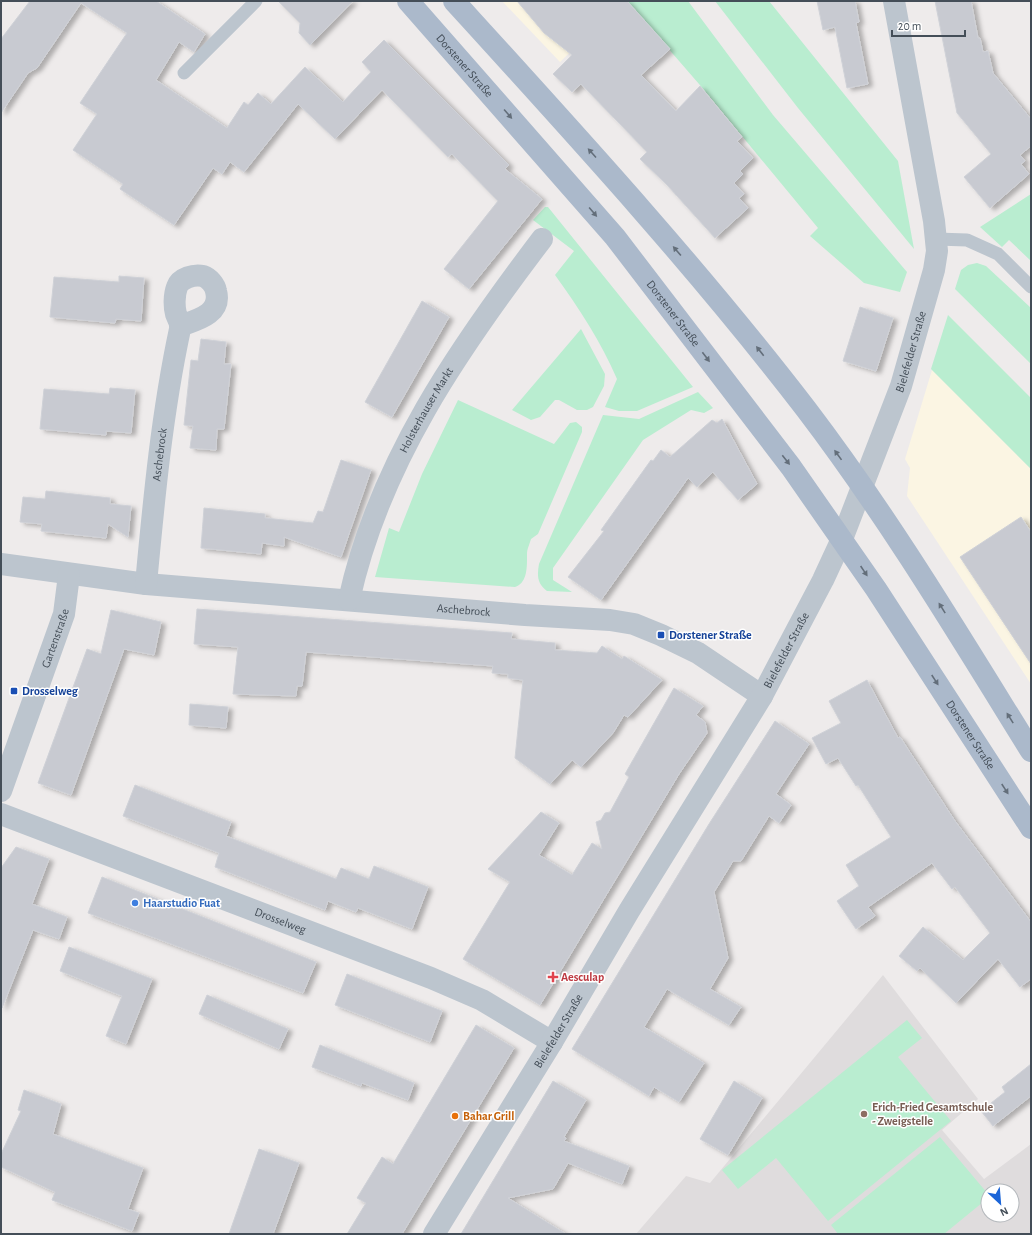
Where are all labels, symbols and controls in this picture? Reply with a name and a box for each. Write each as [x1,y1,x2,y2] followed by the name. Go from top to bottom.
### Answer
[892,12,965,38] scale bar
[898,20,921,32] text: 20 m
[434,32,496,100] street label: Dorstener Straße
[503,109,512,119] one-way arrow
[588,148,597,157] one-way arrow
[589,207,598,217] one-way arrow
[672,246,681,256] one-way arrow
[644,278,702,349] street label: Dorstener Straße
[893,310,928,394] street label: Bielefelder Straße
[756,345,764,356] one-way arrow
[702,352,711,363] one-way arrow
[397,365,455,455] street label: Holsterhauser Markt
[150,427,169,482] street label: Aschebrock
[834,449,842,460] one-way arrow
[781,455,790,466] one-way arrow
[860,566,868,576] one-way arrow
[436,602,491,618] street label: Aschebrock
[938,602,945,614] one-way arrow
[39,608,71,669] street label: Gartenstraße
[761,610,811,690] street label: Bielefelder Straße
[669,629,752,641] place label: Dorstener Straße
[656,630,666,640] marker: Dorstener Straße
[931,675,939,685] one-way arrow
[22,685,79,697] place label: Drosselweg
[9,686,19,696] marker: Drosselweg
[944,698,997,772] street label: Dorstener Straße
[1007,712,1014,724] one-way arrow
[1001,784,1009,794] one-way arrow
[143,897,220,909] place label: Haarstudio Fuat
[130,898,140,908] marker: Haarstudio Fuat
[253,905,308,936] street label: Drosselweg
[561,971,604,983] place label: Aesculap
[548,972,558,982] marker: Aesculap
[532,992,585,1070] street label: Bielefelder Straße
[872,1101,994,1127] place label: Erich-Fried Gesamtschule - Zweigstelle
[859,1109,869,1119] marker: Erich-Fried Gesamtschule - Zweigstelle
[463,1110,514,1122] place label: Bahar Grill
[450,1111,460,1121] marker: Bahar Grill
[980,1183,1020,1223] north arrow
[998,1205,1010,1218] text: N

